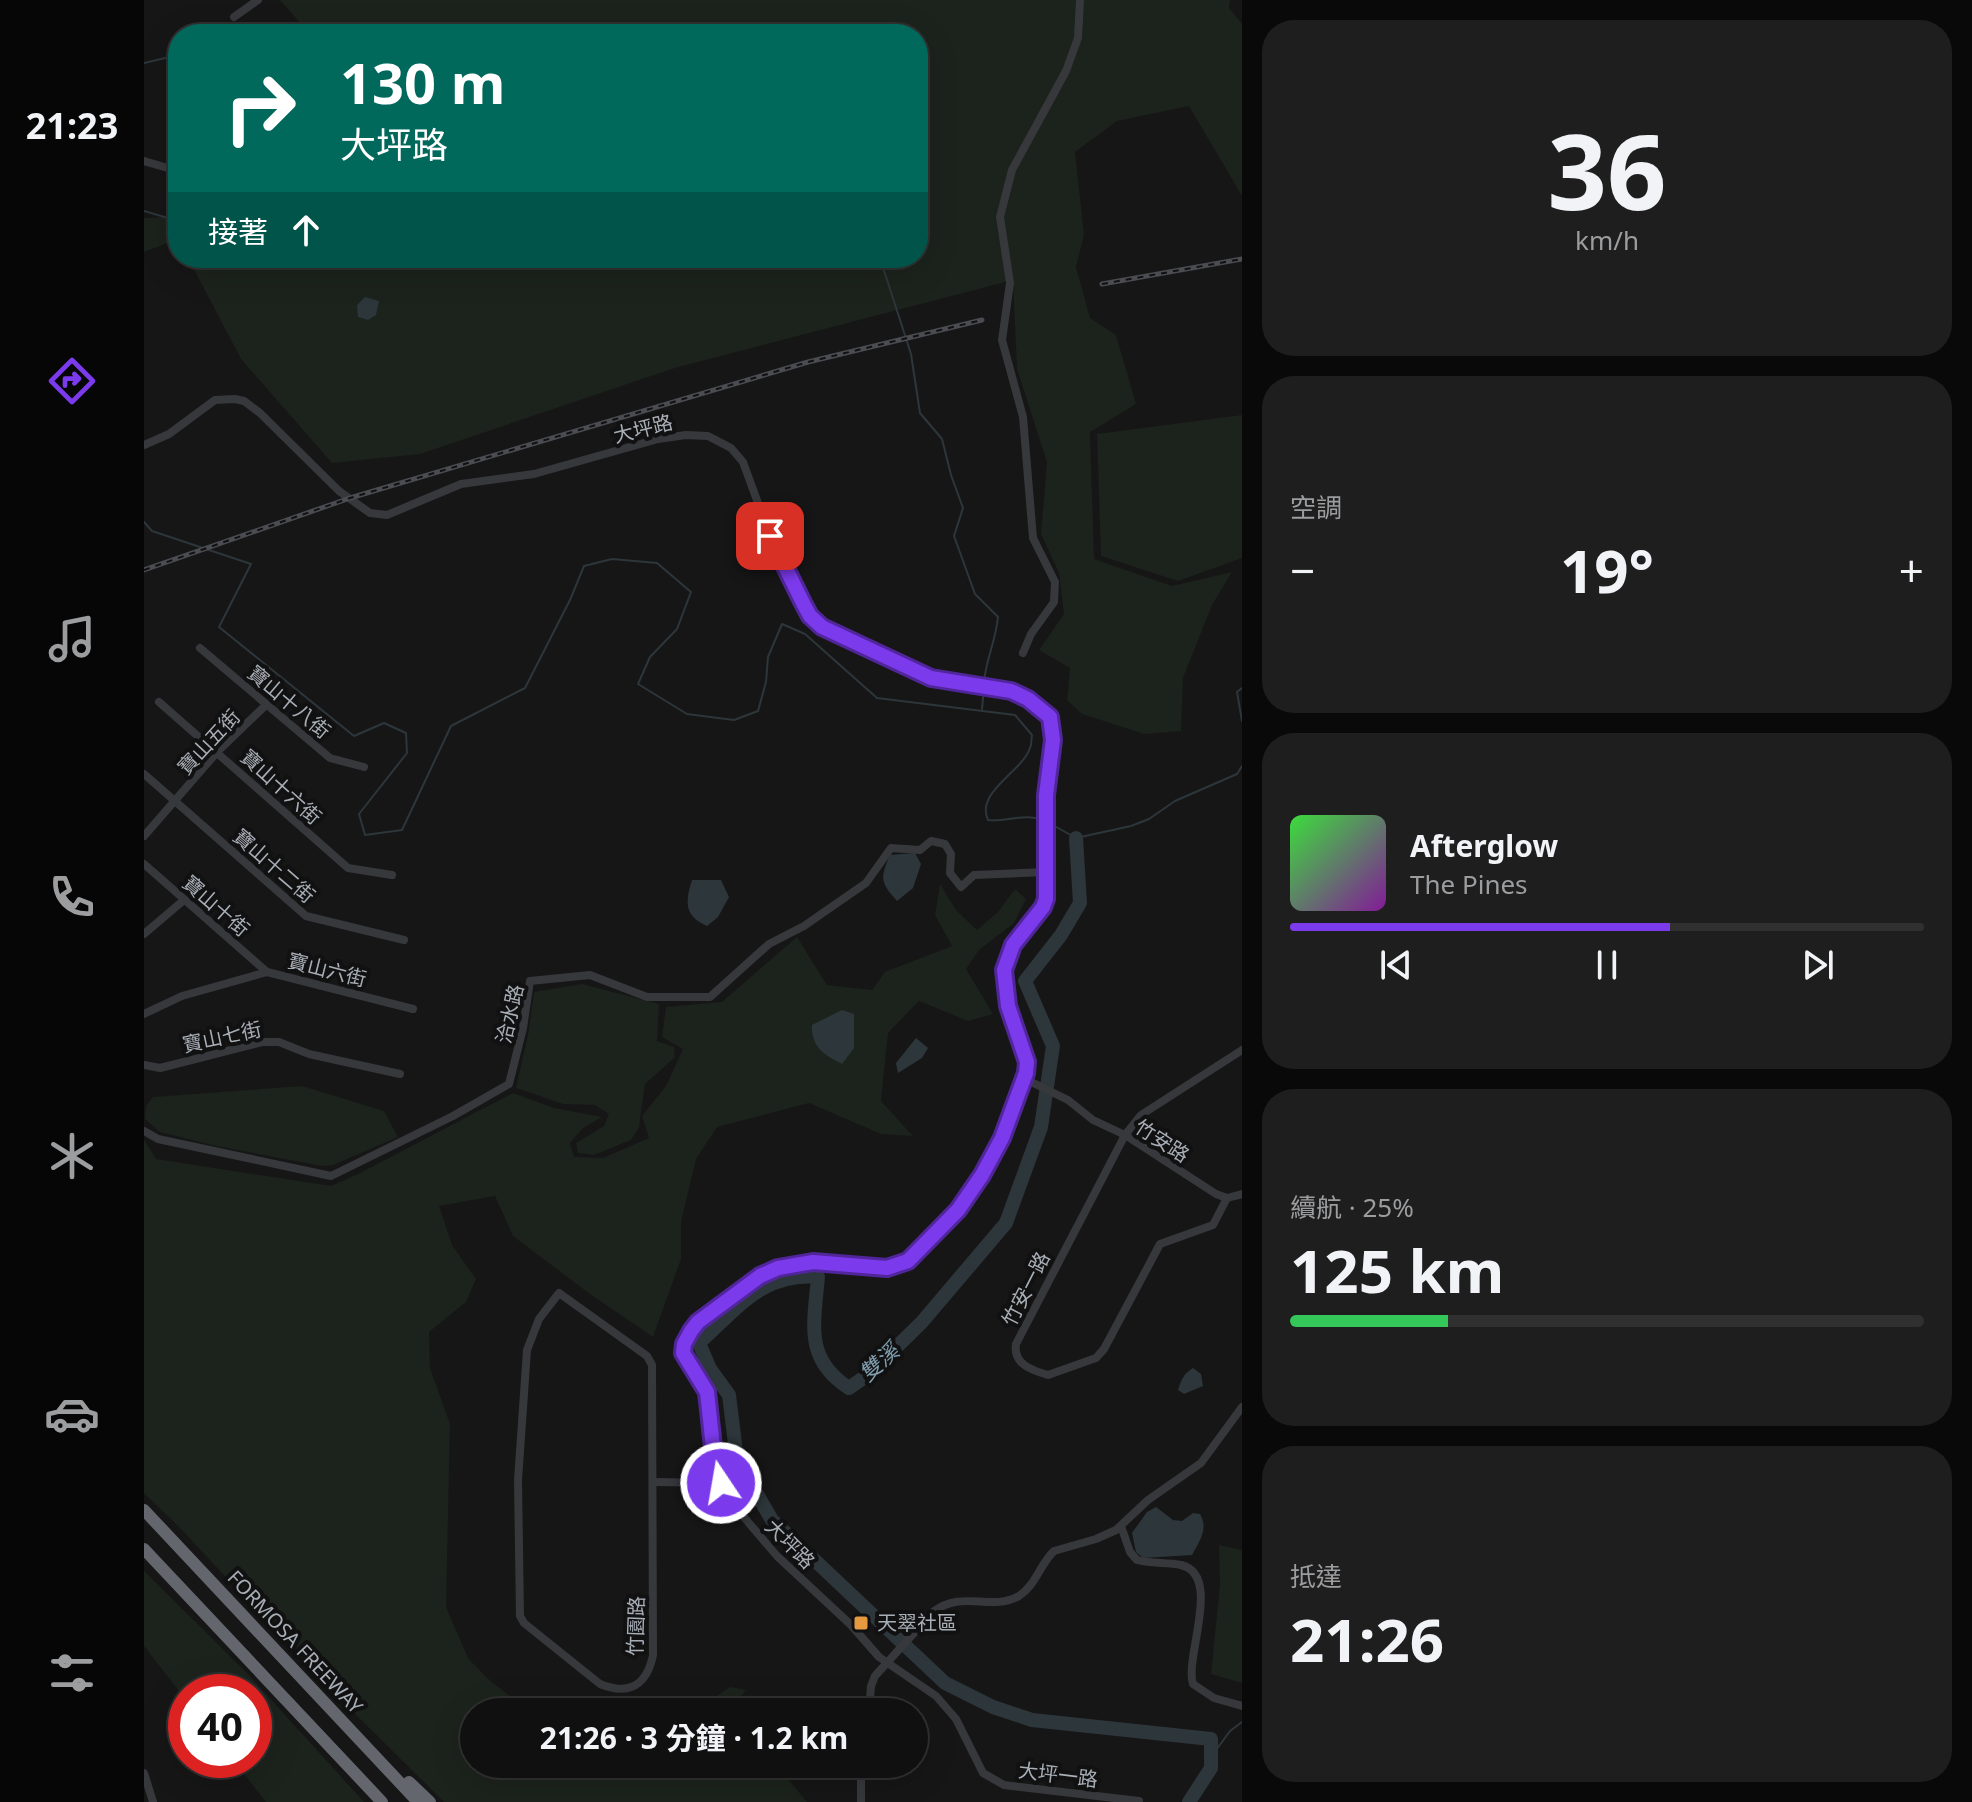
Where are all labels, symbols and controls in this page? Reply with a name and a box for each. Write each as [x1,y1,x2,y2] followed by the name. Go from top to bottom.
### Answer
[340,44,505,120] text: 130 m
[208,56,312,160] icon: right
[1548,99,1666,240] text: 36
[26,101,118,150] text: 21:23
[340,120,448,169] text: 大坪路
[284,208,328,252] icon: ahead
[208,211,268,252] text: 接著
[1575,222,1639,258] text: km/h
[44,353,100,409] icon: directions
[611,408,675,449] street label: 大坪路
[1290,489,1342,525] text: 空調
[736,502,804,570] pin
[748,514,792,558] icon: arrive
[1560,529,1654,611] text: 19°
[1290,540,1315,600] text: −
[1899,540,1924,600] text: +
[44,611,100,667] icon: music
[242,659,336,744] street label: 寶山十八街
[171,703,246,780] street label: 寶山五街
[235,743,328,830] street label: 寶山十六街
[228,823,321,909] street label: 寶山十二街
[1410,825,1558,866] text: Afterglow
[1410,866,1528,902] text: The Pines
[44,869,100,925] icon: phone
[177,869,255,942] street label: 寶山十街
[1374,943,1418,987] icon: previous
[1585,943,1629,987] icon: pause
[1796,943,1840,987] icon: next
[285,947,369,992] street label: 寶山六街
[490,982,529,1046] street label: 洽水路
[180,1015,264,1058] street label: 寶山七街
[1130,1113,1195,1168] street label: 竹安路
[44,1128,100,1184] icon: climate
[1290,1189,1414,1225] text: 續航 · 25%
[1290,1229,1504,1311] text: 125 km
[995,1247,1056,1331] street label: 竹安一路
[852,1333,907,1387] water label: 雙溪
[44,1386,100,1442] icon: car
[679,1441,763,1525] position arrow
[760,1513,821,1574] street label: 大坪路
[1290,1558,1342,1594] text: 抵達
[222,1564,369,1720] street label: FORMOSA FREEWAY
[621,1596,650,1656] street label: 竹園路
[1290,1598,1444,1680] text: 21:26
[877,1609,957,1636] place label: 天翠社區
[852,1614,870,1632] marker: 天翠社區
[44,1645,100,1701] icon: filters
[168,1674,272,1778] speed limit sign: 40
[540,1717,848,1758] text: 21:26 · 3 分鐘 · 1.2 km
[1017,1756,1099,1793] street label: 大坪一路

